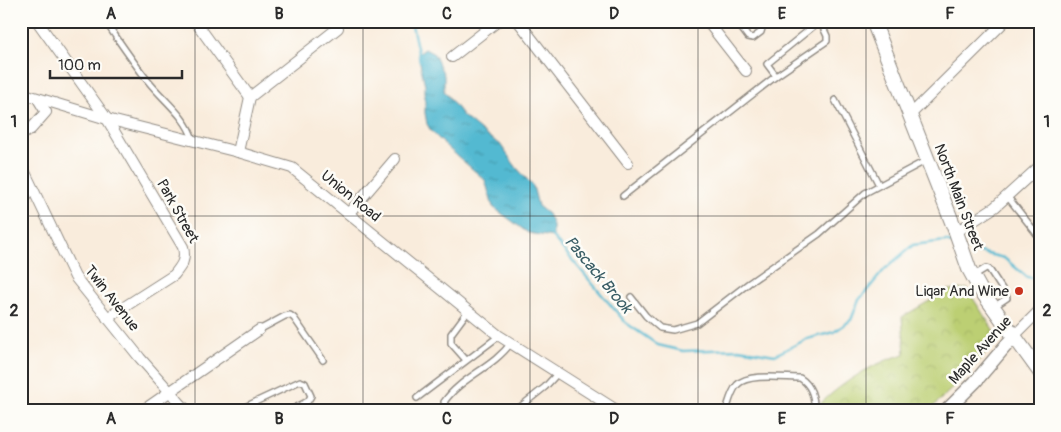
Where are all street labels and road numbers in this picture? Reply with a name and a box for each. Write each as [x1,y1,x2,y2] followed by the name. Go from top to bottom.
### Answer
[929,141,988,254] street label: North Main Street
[317,166,385,226] street label: Union Road
[152,176,203,247] street label: Park Street
[80,262,144,336] street label: Twin Avenue
[945,312,1016,388] street label: Maple Avenue

